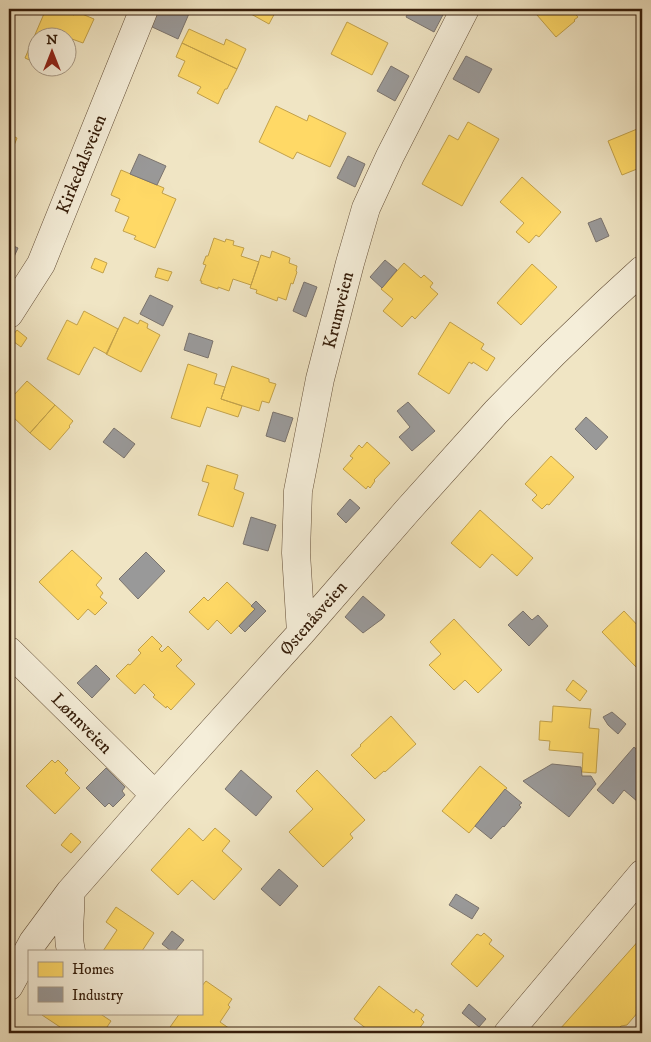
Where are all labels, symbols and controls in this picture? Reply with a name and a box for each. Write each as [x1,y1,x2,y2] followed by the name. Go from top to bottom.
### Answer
[28,28,78,78] north arrow
[46,31,58,49] text: N
[52,111,112,217] street label: Kirkedalsveien
[319,269,359,351] street label: Krumveien
[275,576,353,661] street label: Østenåsveien
[46,689,117,759] street label: Lønnveien
[28,950,202,1014] legend
[72,960,114,979] text: Homes
[72,986,124,1005] text: Industry

